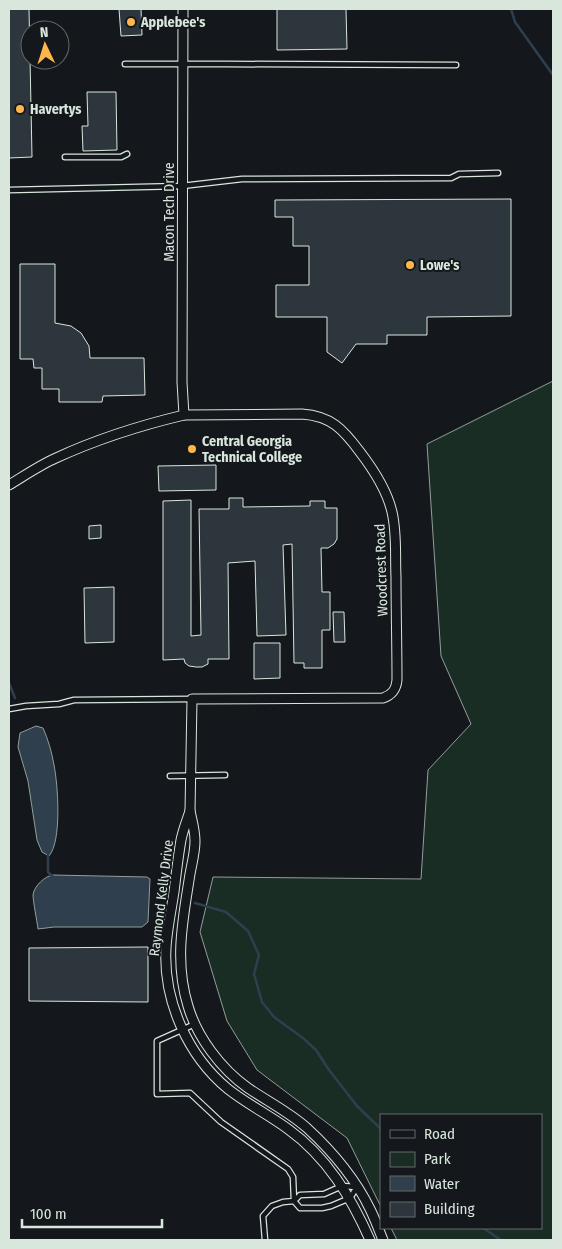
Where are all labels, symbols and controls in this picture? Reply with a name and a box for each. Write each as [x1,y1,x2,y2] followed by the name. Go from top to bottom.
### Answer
[140,14,205,31] place label: Applebee's
[125,16,137,28] marker: Applebee's
[20,20,70,70] north arrow
[39,24,49,41] text: N
[30,101,81,118] place label: Havertys
[14,103,26,115] marker: Havertys
[161,162,178,262] street label: Macon Tech Drive
[420,257,459,274] place label: Lowe's
[404,259,416,271] marker: Lowe's
[202,433,302,466] place label: Central Georgia Technical College
[186,443,198,455] marker: Central Georgia Technical College
[371,523,392,617] street label: Woodcrest Road
[146,839,177,957] street label: Raymond Kelly Drive
[380,1114,542,1229] legend
[424,1125,455,1143] text: Road
[424,1150,451,1168] text: Park
[424,1175,460,1193] text: Water
[22,1196,162,1228] scale bar
[424,1200,475,1218] text: Building
[30,1205,67,1223] text: 100 m

